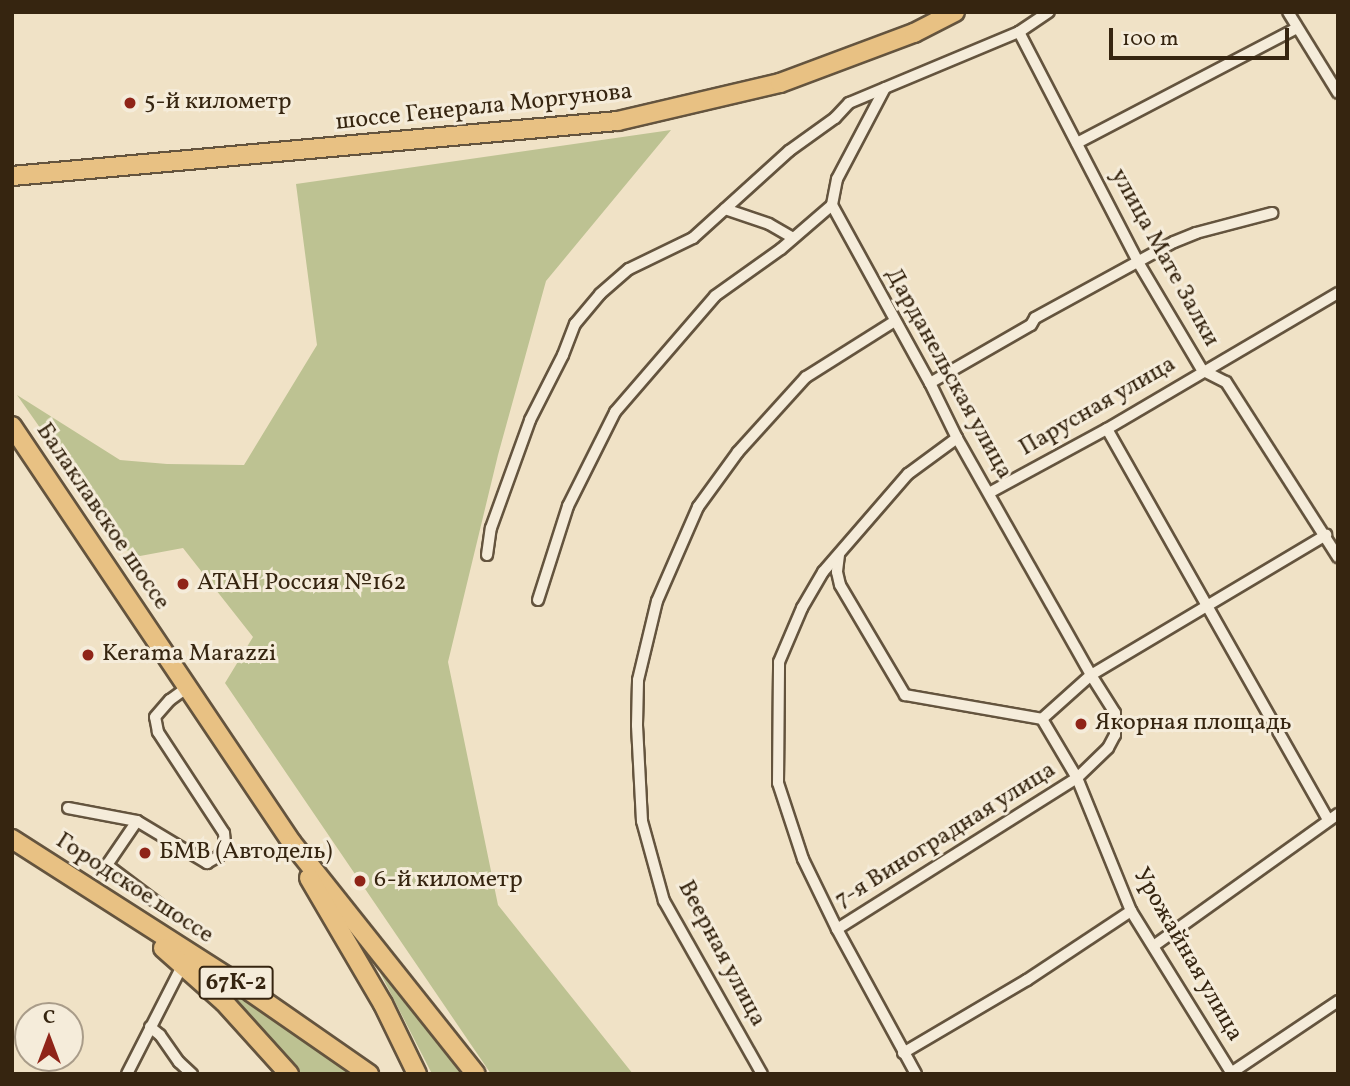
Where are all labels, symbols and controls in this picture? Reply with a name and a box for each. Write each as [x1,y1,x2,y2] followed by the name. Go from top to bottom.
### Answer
[1112,14,1292,58] scale bar
[1122,25,1179,54] text: 100 m
[334,78,634,138] street label: шоссе Генерала Моргунова
[144,89,291,117] place label: 5-й километр
[122,95,138,111] marker: 5-й километр
[1103,164,1225,352] street label: улица Мате Залки
[878,263,1018,485] street label: Дарданельская улица
[1014,350,1182,464] street label: Парусная улица
[29,418,175,616] street label: Балаклавское шоссе
[197,570,406,598] place label: АТАН Россия №162
[175,576,191,592] marker: АТАН Россия №162
[102,641,276,669] place label: Kerama Marazzi
[80,647,96,663] marker: Kerama Marazzi
[1095,710,1292,738] place label: Якорная площадь
[1073,716,1089,732] marker: Якорная площадь
[830,756,1062,916] street label: 7-я Виноградная улица
[50,827,218,951] street label: Городское шоссе
[159,839,333,867] place label: БМВ (Автодель)
[137,845,153,861] marker: БМВ (Автодель)
[1125,863,1249,1047] street label: Урожайная улица
[374,867,523,895] place label: 6-й километр
[352,873,368,889] marker: 6-й километр
[670,876,772,1032] street label: Веерная улица
[198,964,274,1002] road number: 67К-2
[14,1002,84,1072] north arrow
[43,1005,55,1031] text: С

